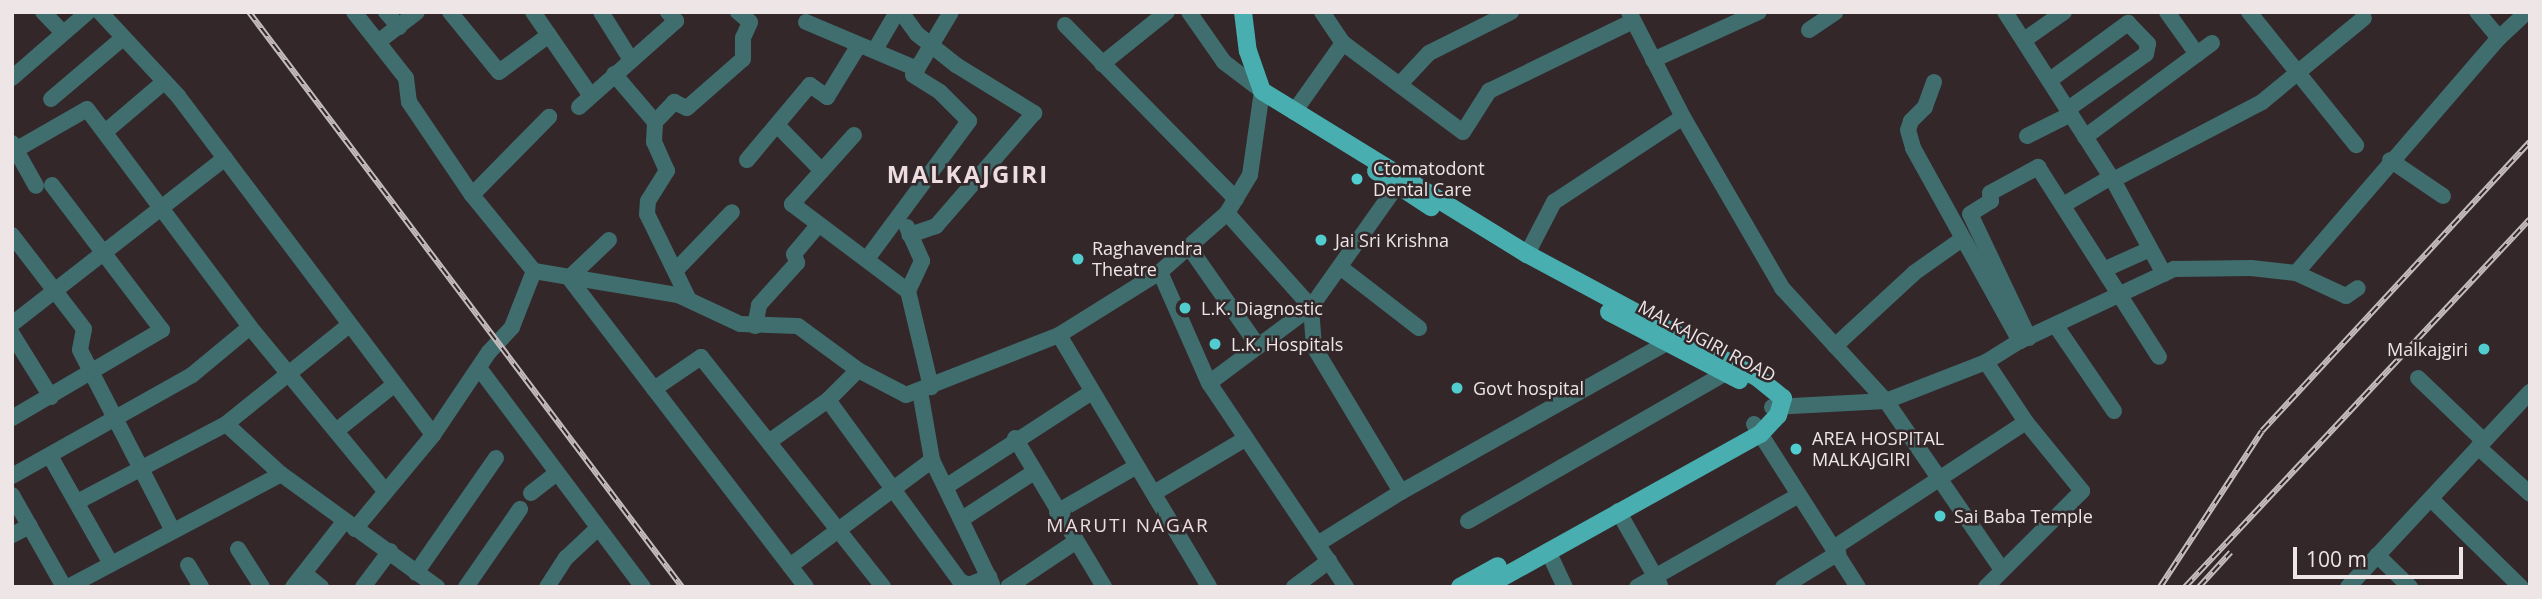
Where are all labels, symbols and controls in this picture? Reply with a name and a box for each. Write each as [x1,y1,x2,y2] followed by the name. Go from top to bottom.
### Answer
[1373,158,1485,200] place label: Ctomatodont Dental Care
[888,160,1048,188] district label: MALKAJGIRI
[1347,169,1367,189] marker: Ctomatodont Dental Care
[1335,229,1449,251] place label: Jai Sri Krishna
[1313,232,1329,248] marker: Jai Sri Krishna
[1092,238,1202,280] place label: Raghavendra Theatre
[1070,251,1086,267] marker: Raghavendra Theatre
[1635,296,1779,386] street label: MALKAJGIRI ROAD
[1201,297,1323,319] place label: L.K. Diagnostic
[1175,298,1195,318] marker: L.K. Diagnostic
[1231,333,1343,355] place label: L.K. Hospitals
[1205,334,1225,354] marker: L.K. Hospitals
[2387,338,2468,360] place label: Malkajgiri
[2474,339,2494,359] marker: Malkajgiri
[1473,377,1584,399] place label: Govt hospital
[1447,378,1467,398] marker: Govt hospital
[1812,428,1944,471] place label: AREA HOSPITAL MALKAJGIRI
[1786,439,1806,459] marker: AREA HOSPITAL MALKAJGIRI
[1954,505,2093,527] place label: Sai Baba Temple
[1932,508,1948,524] marker: Sai Baba Temple
[1048,515,1208,537] district label: MARUTI NAGAR
[2297,532,2467,576] scale bar
[2306,545,2367,573] text: 100 m

